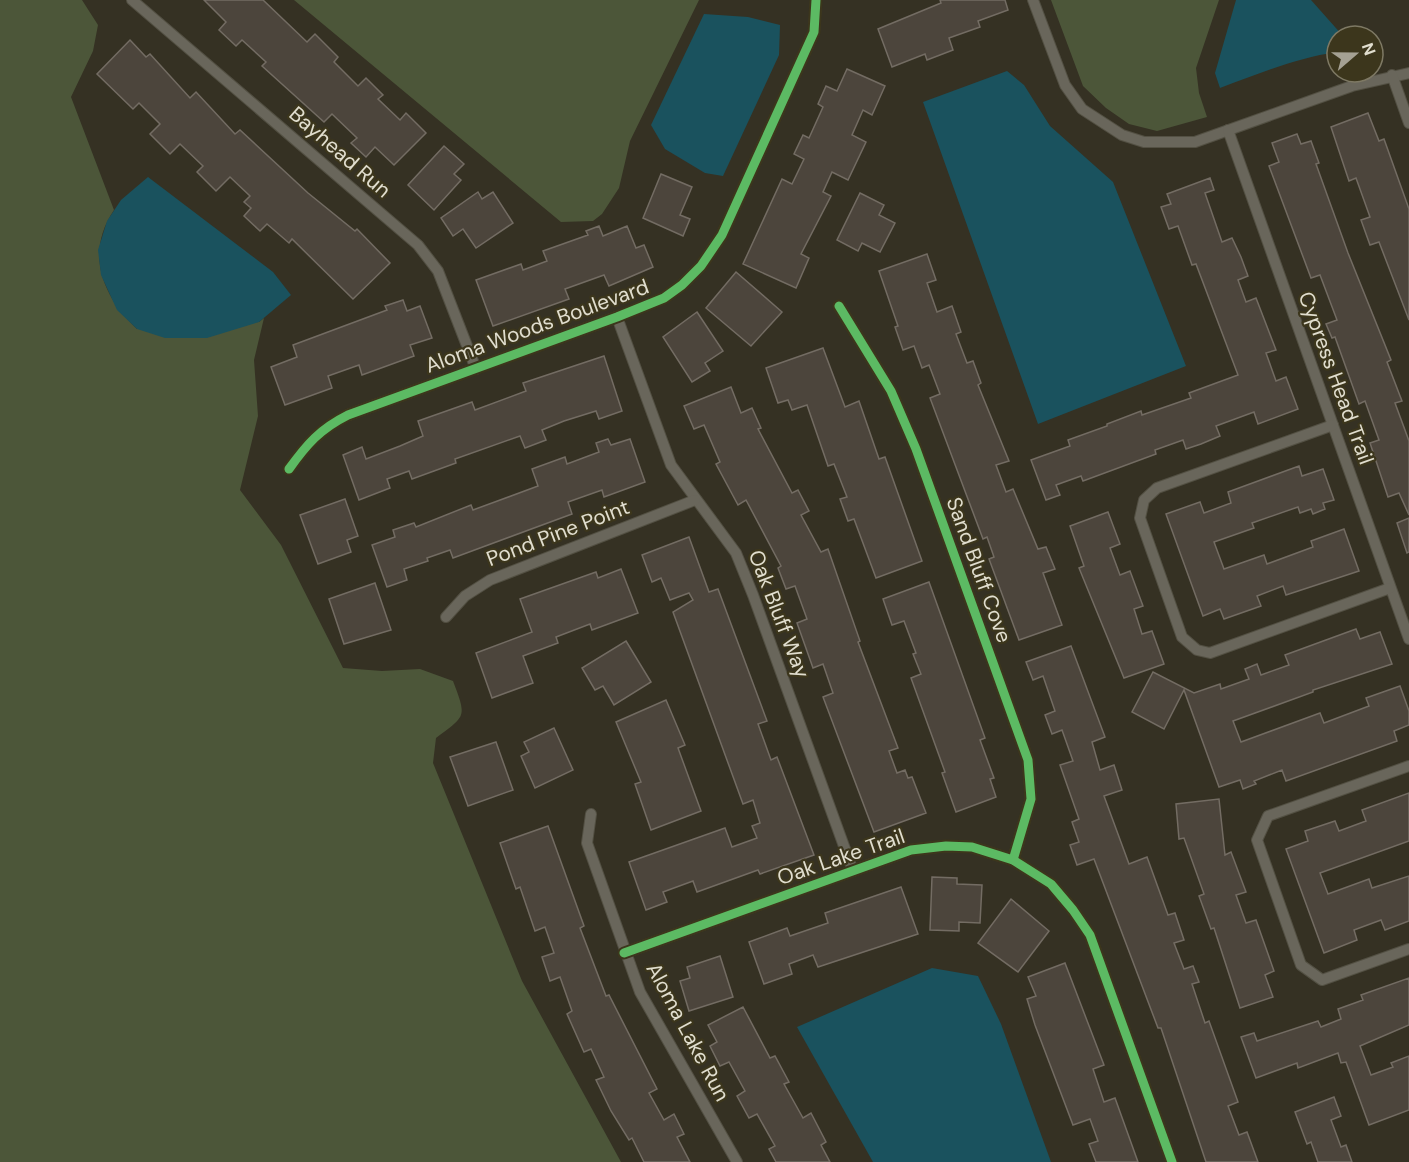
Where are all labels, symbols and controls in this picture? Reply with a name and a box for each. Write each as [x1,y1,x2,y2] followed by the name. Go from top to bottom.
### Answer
[1325,24,1385,84] north arrow
[1357,40,1380,58] text: N
[283,100,397,204] street label: Bayhead Run
[421,272,653,380] street label: Aloma Woods Boulevard
[1292,288,1380,468] street label: Cypress Head Trail
[483,493,633,573] street label: Pond Pine Point
[940,493,1018,647] street label: Sand Bluff Cove
[742,546,816,682] street label: Oak Bluff Way
[773,822,909,892] street label: Oak Lake Trail
[640,958,736,1106] street label: Aloma Lake Run

